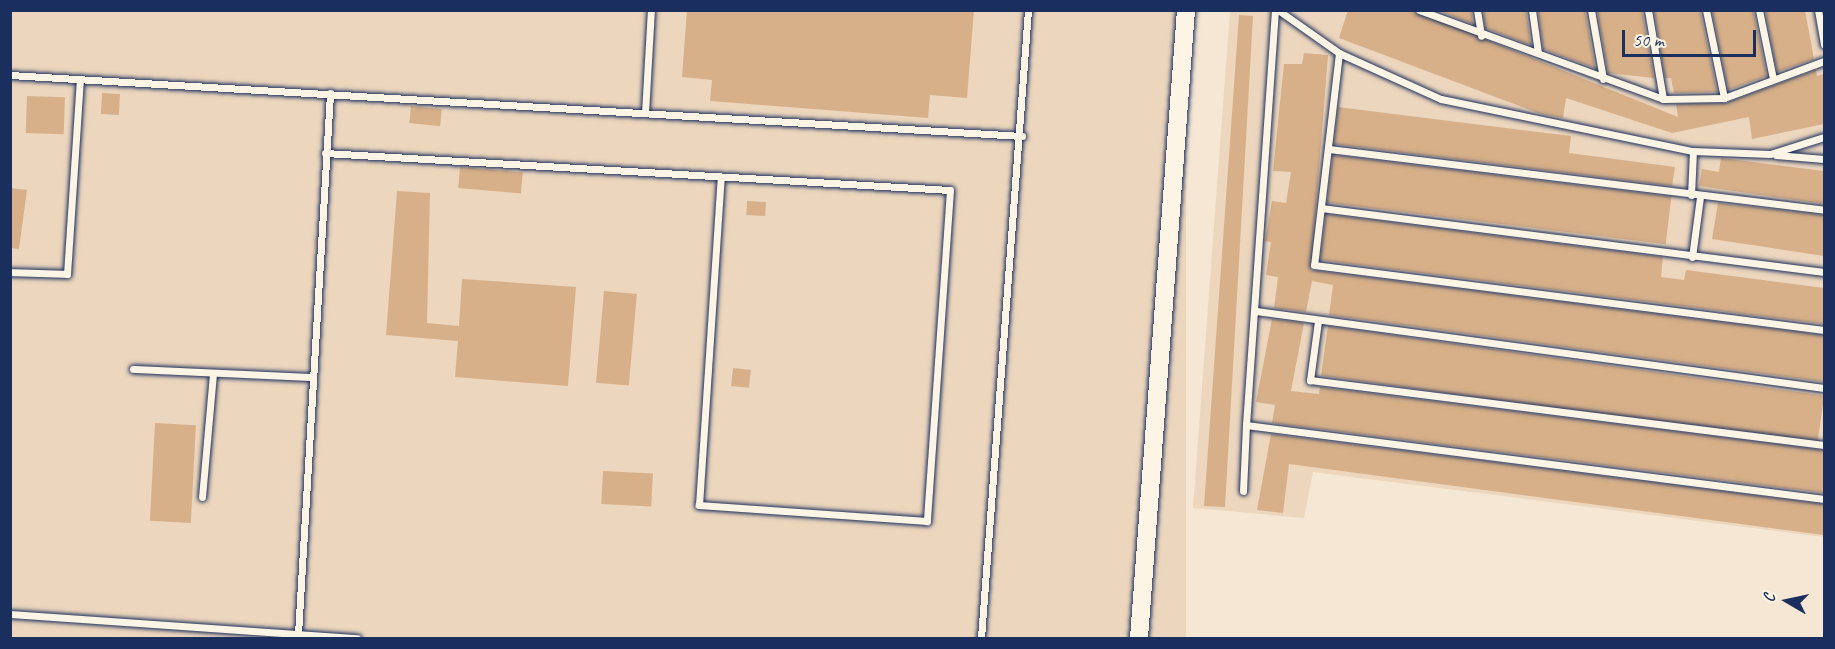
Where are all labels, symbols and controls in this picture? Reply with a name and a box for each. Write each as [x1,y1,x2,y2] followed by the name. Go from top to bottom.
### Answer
[1625,18,1758,56] scale bar
[1633,29,1664,51] text: 50 m
[1757,571,1817,631] north arrow
[1759,593,1780,604] text: С

